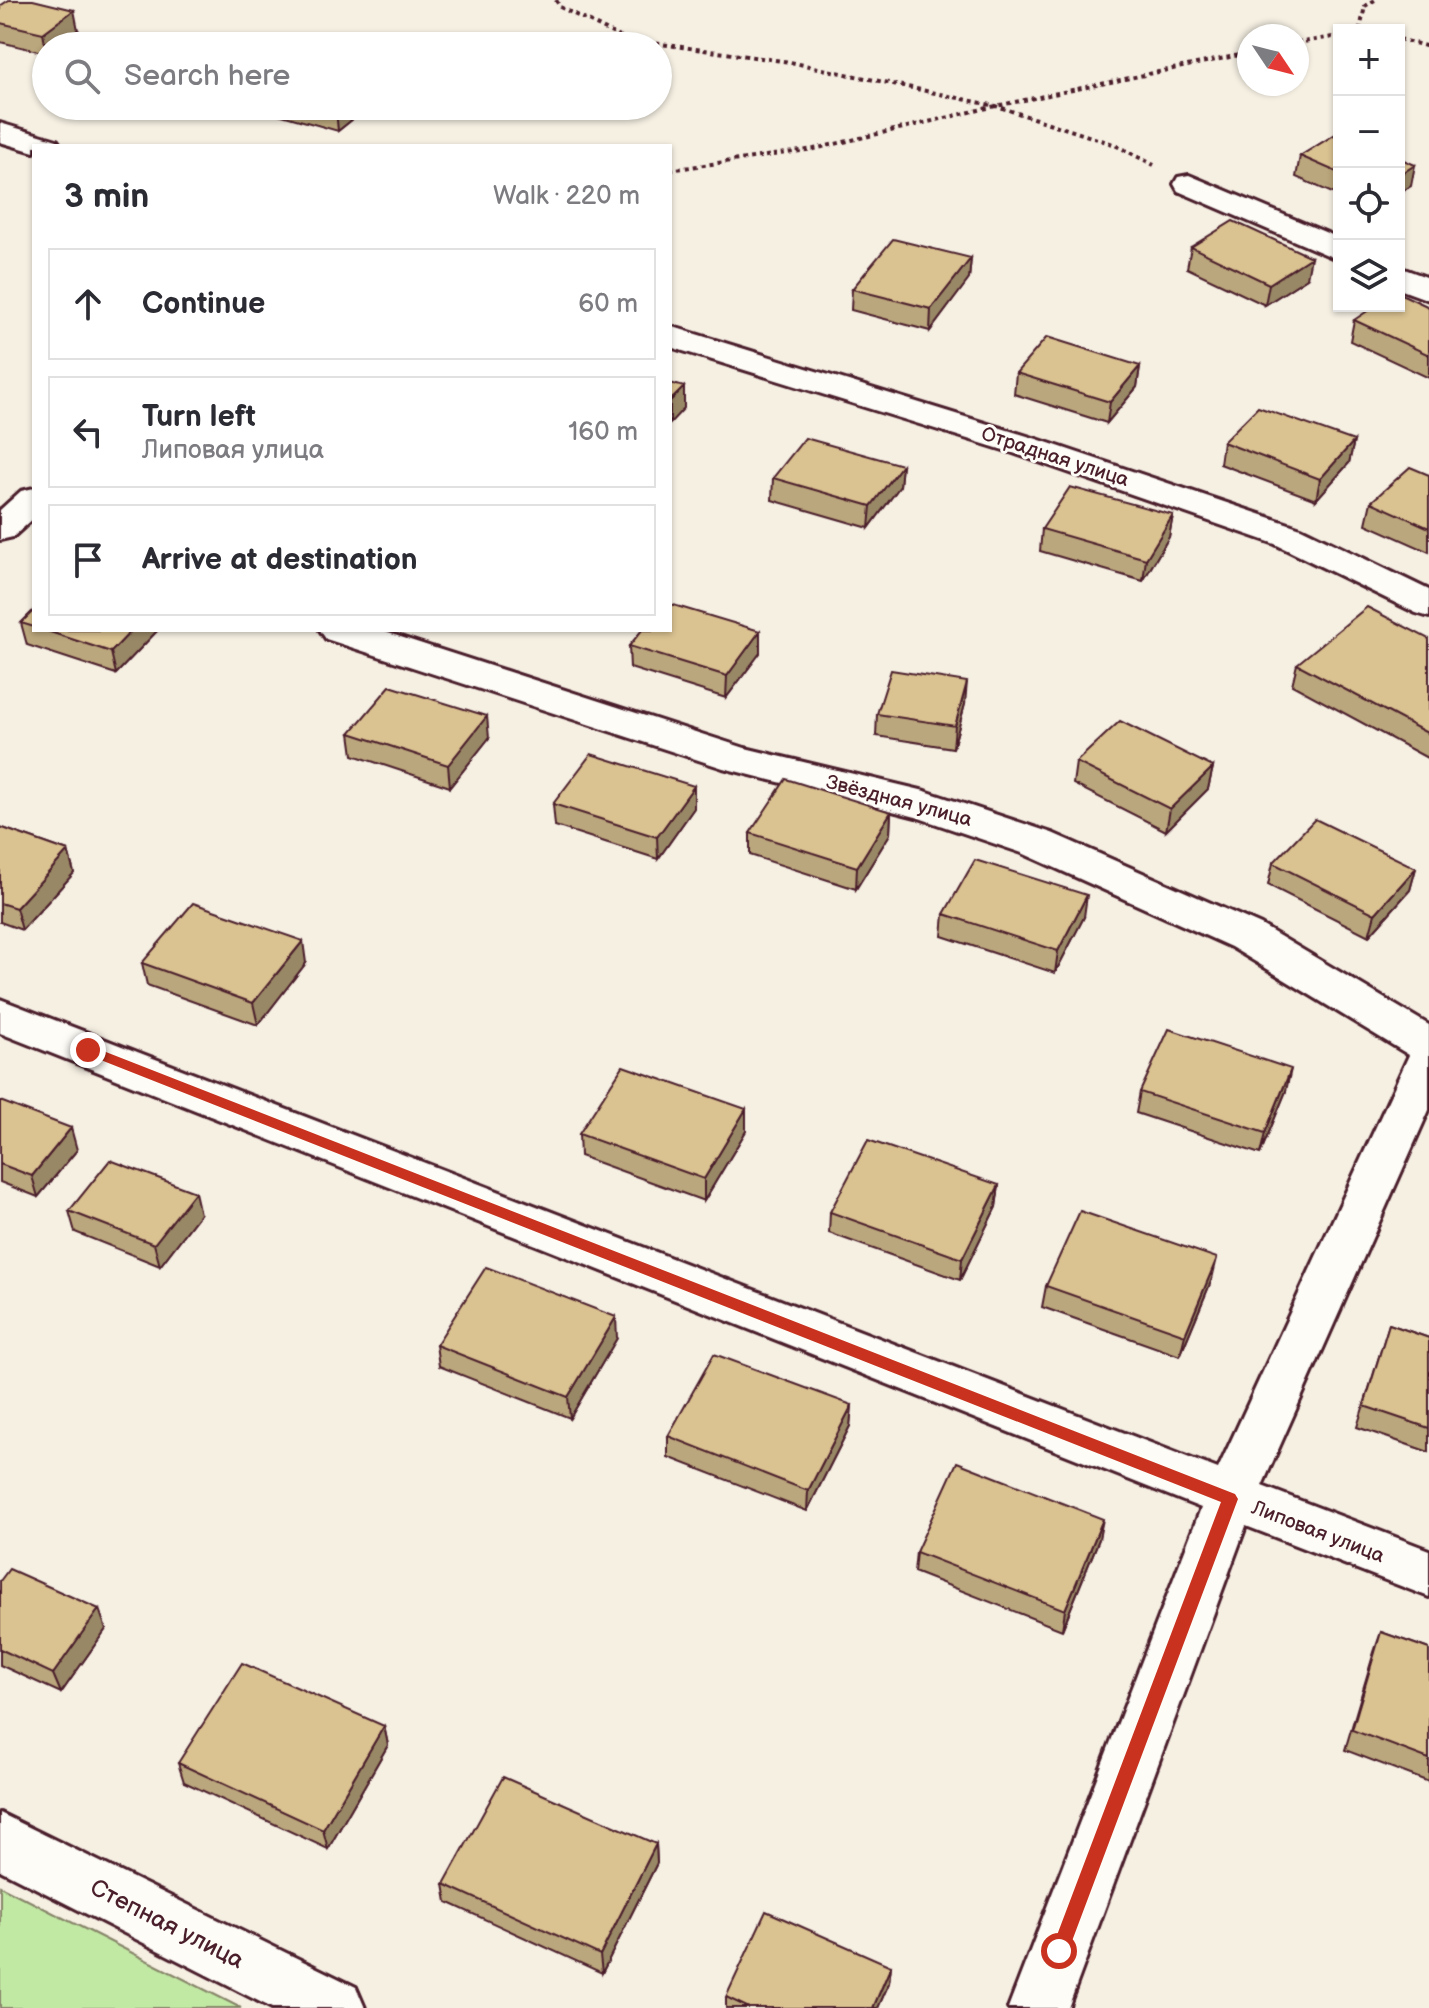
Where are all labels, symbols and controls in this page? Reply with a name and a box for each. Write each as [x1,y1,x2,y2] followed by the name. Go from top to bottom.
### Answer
[1237,24,1309,96] north arrow
[1333,24,1405,312] map controls
[1333,24,1405,96] button: +
[32,32,672,120] search box
[60,54,104,98] icon: search
[124,58,290,94] text: Search here
[1333,96,1405,168] button: −
[1333,168,1405,240] button: locate
[64,176,149,217] text: 3 min
[493,181,640,212] text: Walk · 220 m
[1333,240,1405,312] button: layers
[66,282,110,326] icon: ahead
[142,286,265,322] text: Continue
[578,289,638,320] text: 60 m
[142,399,256,435] text: Turn left
[66,410,110,454] icon: left
[568,417,638,448] text: 160 m
[978,422,1132,492] street label: Отрадная улица
[142,435,324,466] text: Липовая улица
[66,538,110,582] icon: arrive
[142,542,418,578] text: Arrive at destination
[823,770,975,832] street label: Звёздная улица
[70,1032,106,1068] route end
[1247,1495,1388,1568] street label: Липовая улица
[85,1873,249,1975] street label: Степная улица
[1041,1933,1077,1969] route start

